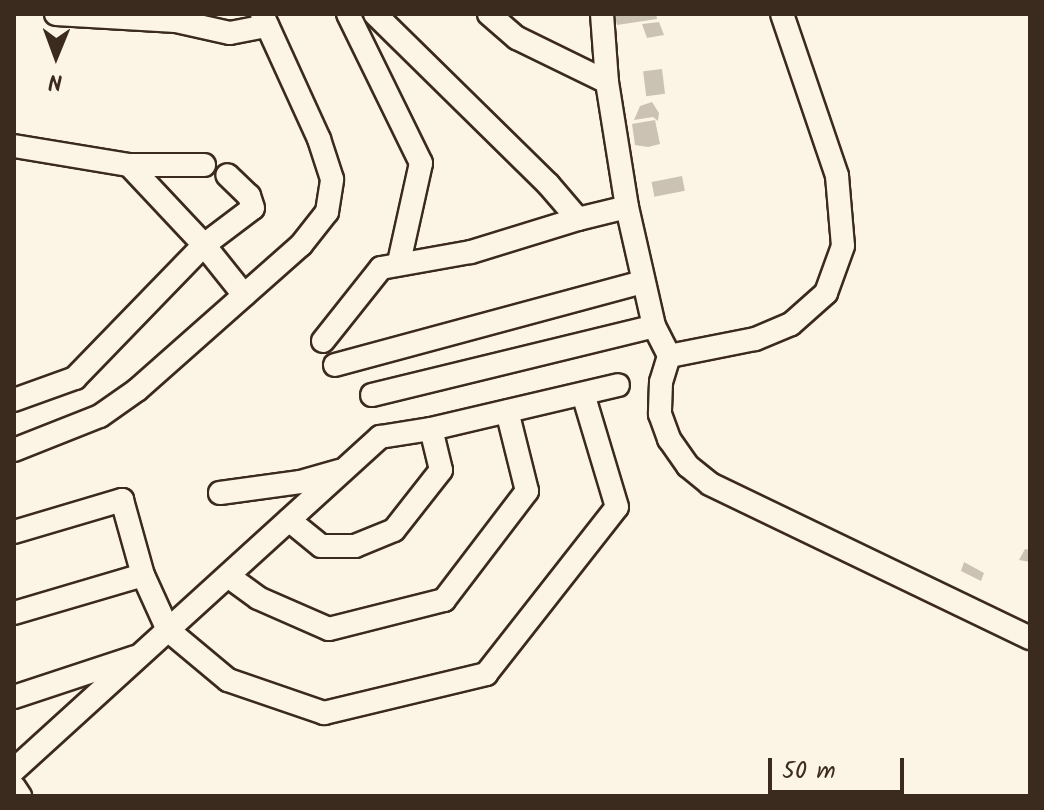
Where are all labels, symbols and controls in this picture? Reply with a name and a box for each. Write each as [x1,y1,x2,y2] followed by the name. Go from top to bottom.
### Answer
[16,16,96,96] north arrow
[48,63,63,98] text: N
[772,742,908,792] scale bar
[782,752,836,791] text: 50 m

